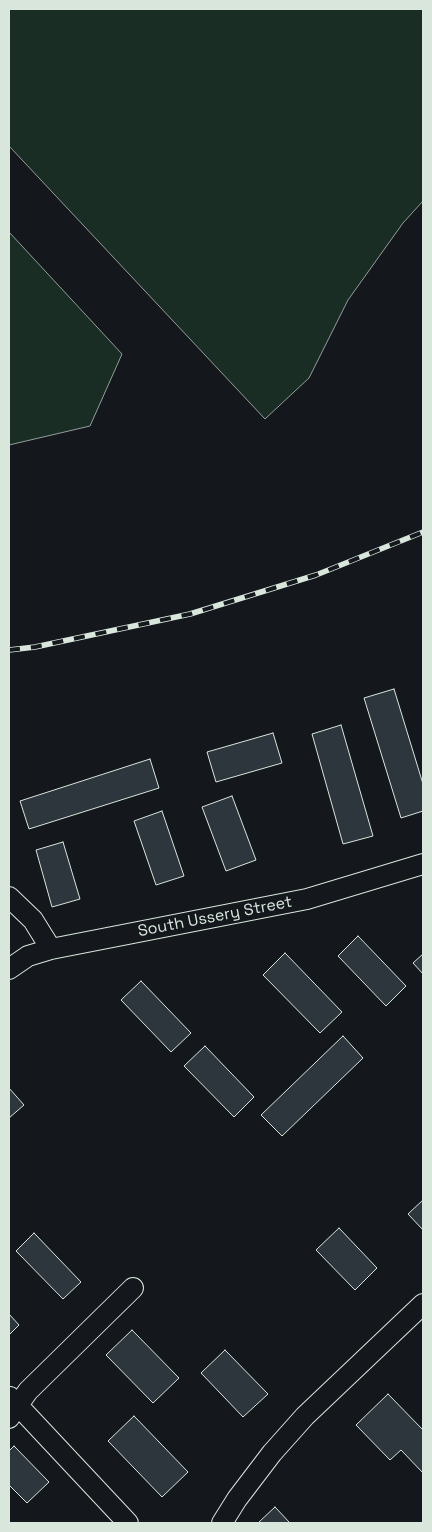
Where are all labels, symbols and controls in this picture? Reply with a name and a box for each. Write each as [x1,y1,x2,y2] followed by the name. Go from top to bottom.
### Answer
[136,893,294,941] street label: South Ussery Street

